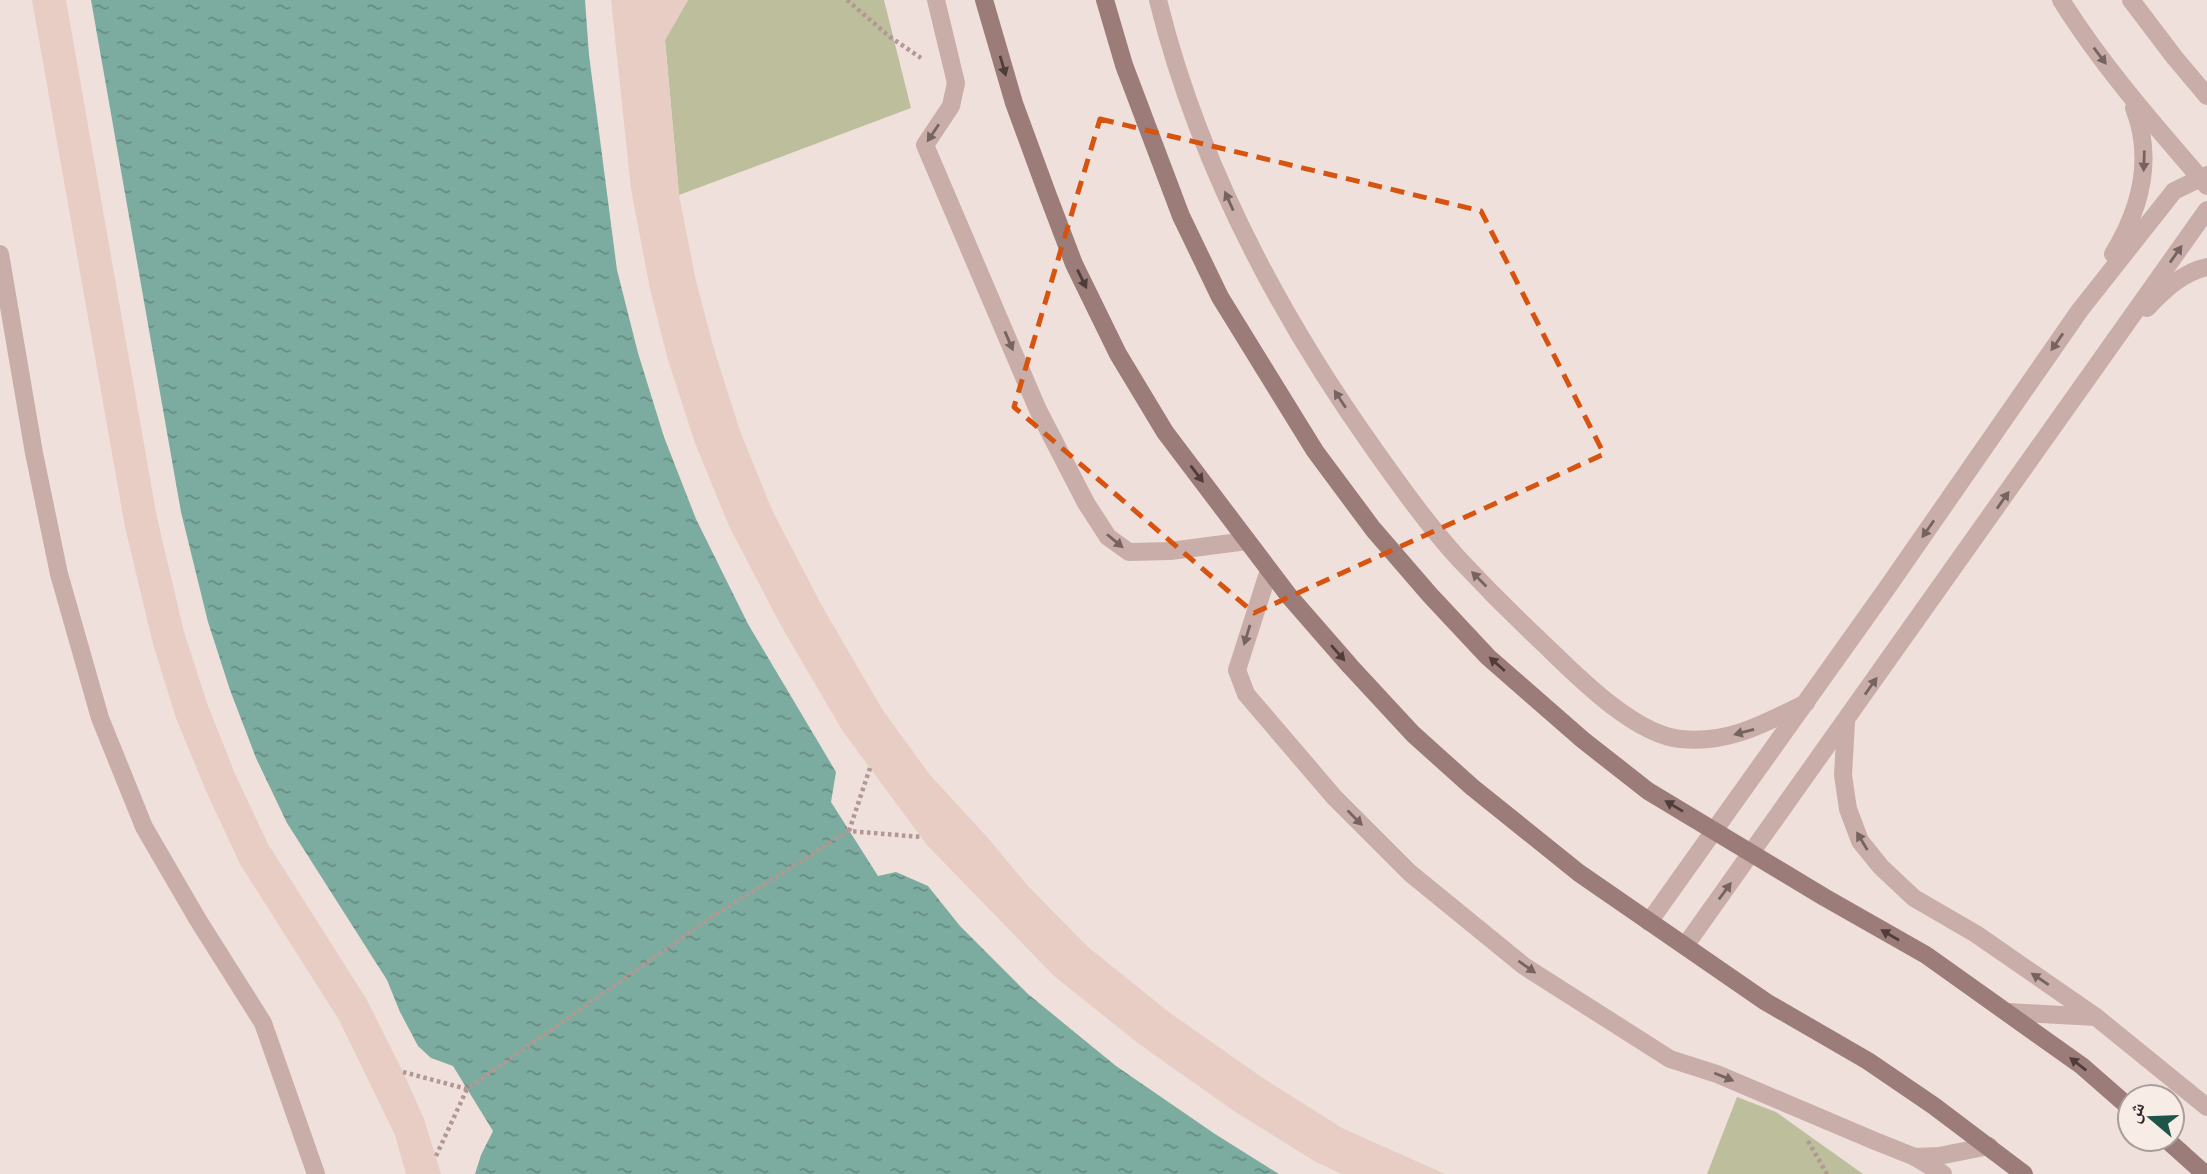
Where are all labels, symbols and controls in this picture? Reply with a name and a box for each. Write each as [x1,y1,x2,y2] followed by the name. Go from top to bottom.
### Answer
[2092,47,2106,65] one-way arrow
[998,55,1008,76] one-way arrow
[926,124,940,142] one-way arrow
[2138,150,2149,172] one-way arrow
[1223,190,1234,211] one-way arrow
[2169,245,2183,263] one-way arrow
[1076,269,1087,289] one-way arrow
[1004,331,1015,352] one-way arrow
[2050,333,2064,351] one-way arrow
[1333,390,1346,409] one-way arrow
[1189,465,1204,483] one-way arrow
[1996,491,2010,509] one-way arrow
[1921,520,1935,538] one-way arrow
[1106,533,1124,549] one-way arrow
[1471,571,1487,588] one-way arrow
[1242,625,1252,646] one-way arrow
[1330,644,1345,661] one-way arrow
[1488,656,1506,672] one-way arrow
[1864,677,1878,695] one-way arrow
[1733,727,1754,737] one-way arrow
[1664,800,1683,813] one-way arrow
[1346,809,1363,825] one-way arrow
[1856,831,1868,850] one-way arrow
[1718,882,1732,900] one-way arrow
[1881,929,1900,941] one-way arrow
[1518,960,1536,974] one-way arrow
[2030,972,2050,985] one-way arrow
[2069,1057,2087,1071] one-way arrow
[1714,1071,1735,1082] one-way arrow
[2116,1083,2186,1153] north arrow
[2119,1099,2151,1126] text: ش

